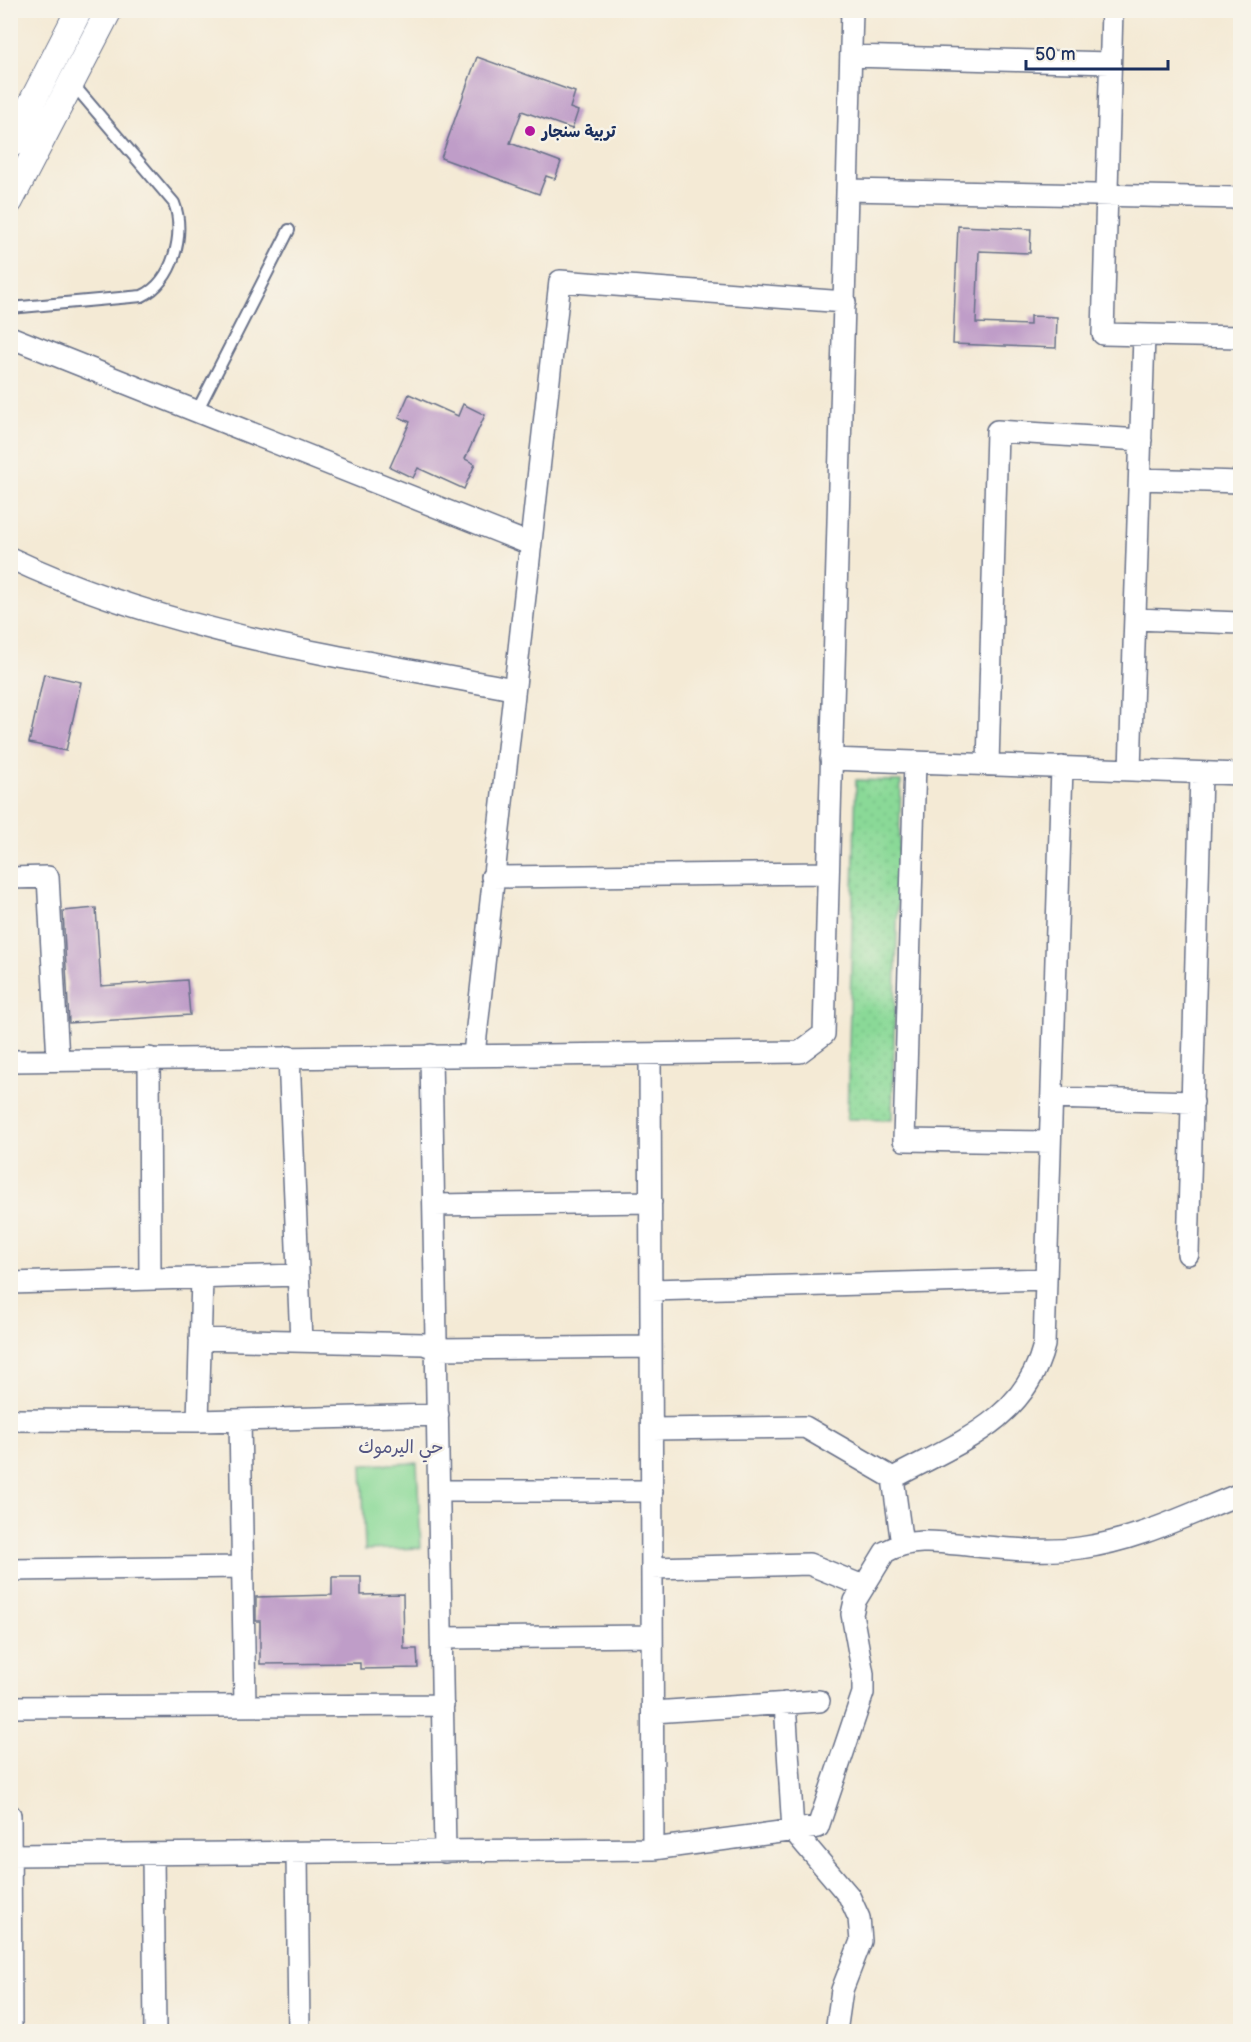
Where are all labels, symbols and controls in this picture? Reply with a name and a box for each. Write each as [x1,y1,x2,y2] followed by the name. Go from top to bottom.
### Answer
[1026,33,1168,71] scale bar
[1035,44,1076,65] text: 50 m
[540,123,617,142] place label: تربية سنجار
[523,124,537,138] marker: تربية سنجار
[358,1437,444,1463] district label: حي اليرموك

